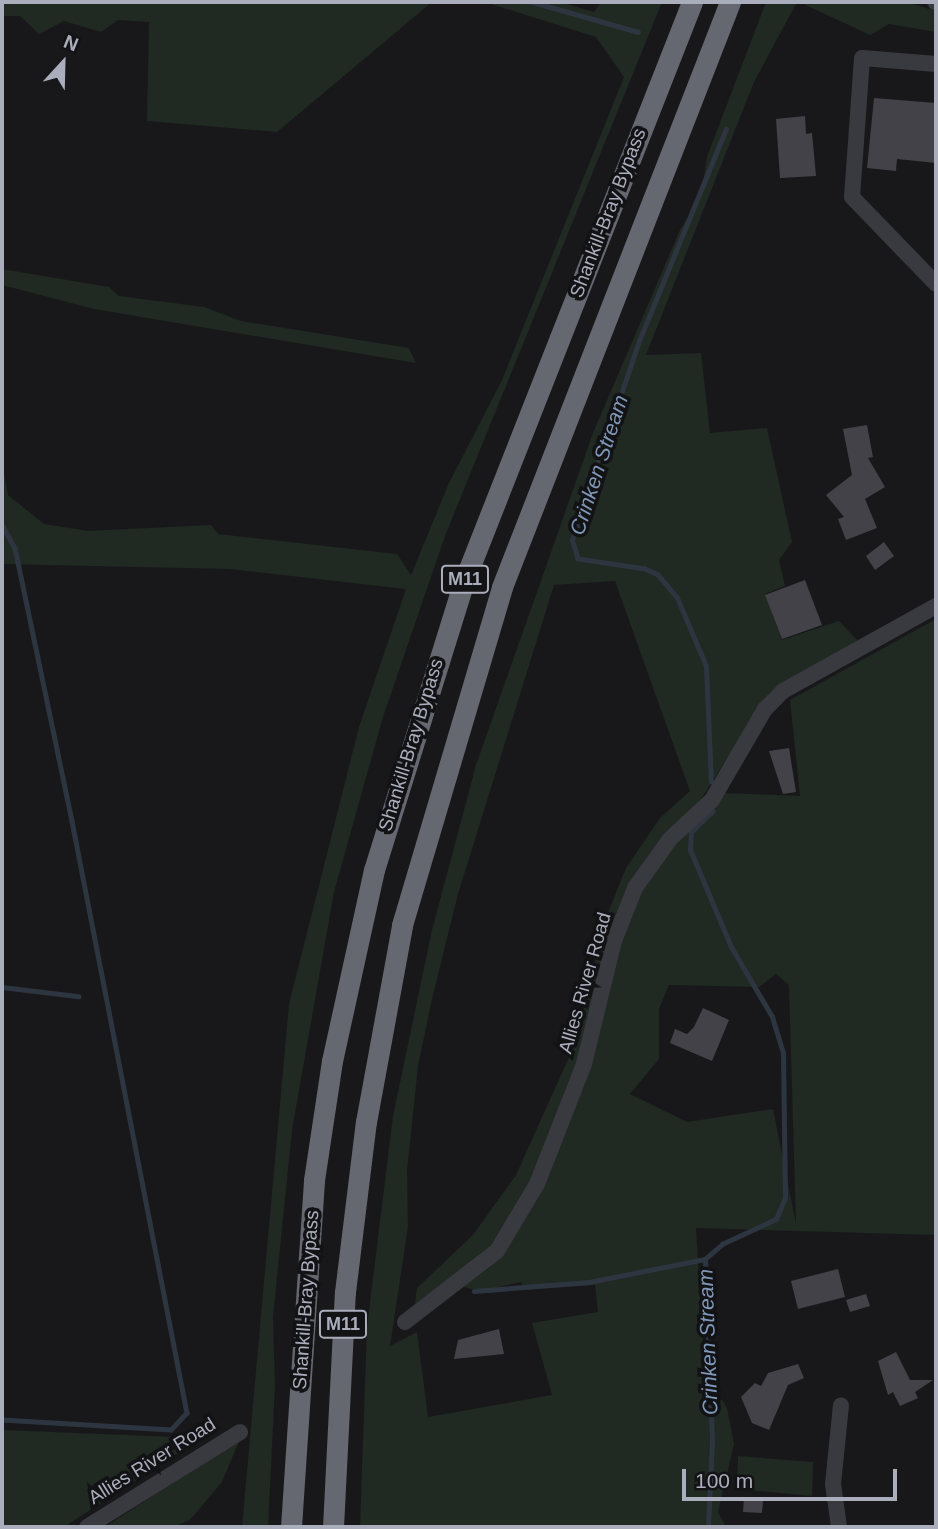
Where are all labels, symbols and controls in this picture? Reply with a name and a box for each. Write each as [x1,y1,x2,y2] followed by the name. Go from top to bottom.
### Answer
[28,28,98,98] north arrow
[61,31,81,55] text: N
[565,125,651,301] street label: Shankill-Bray Bypass
[564,392,634,538] water label: Crinken Stream
[440,564,490,594] road number: M11
[374,656,448,834] street label: Shankill-Bray Bypass
[554,910,616,1056] street label: Allies River Road
[288,1210,324,1390] street label: Shankill-Bray Bypass
[693,1269,723,1415] water label: Crinken Stream
[318,1310,368,1338] road number: M11
[84,1413,220,1509] street label: Allies River Road
[686,1456,901,1500] scale bar
[695,1469,753,1492] text: 100 m

